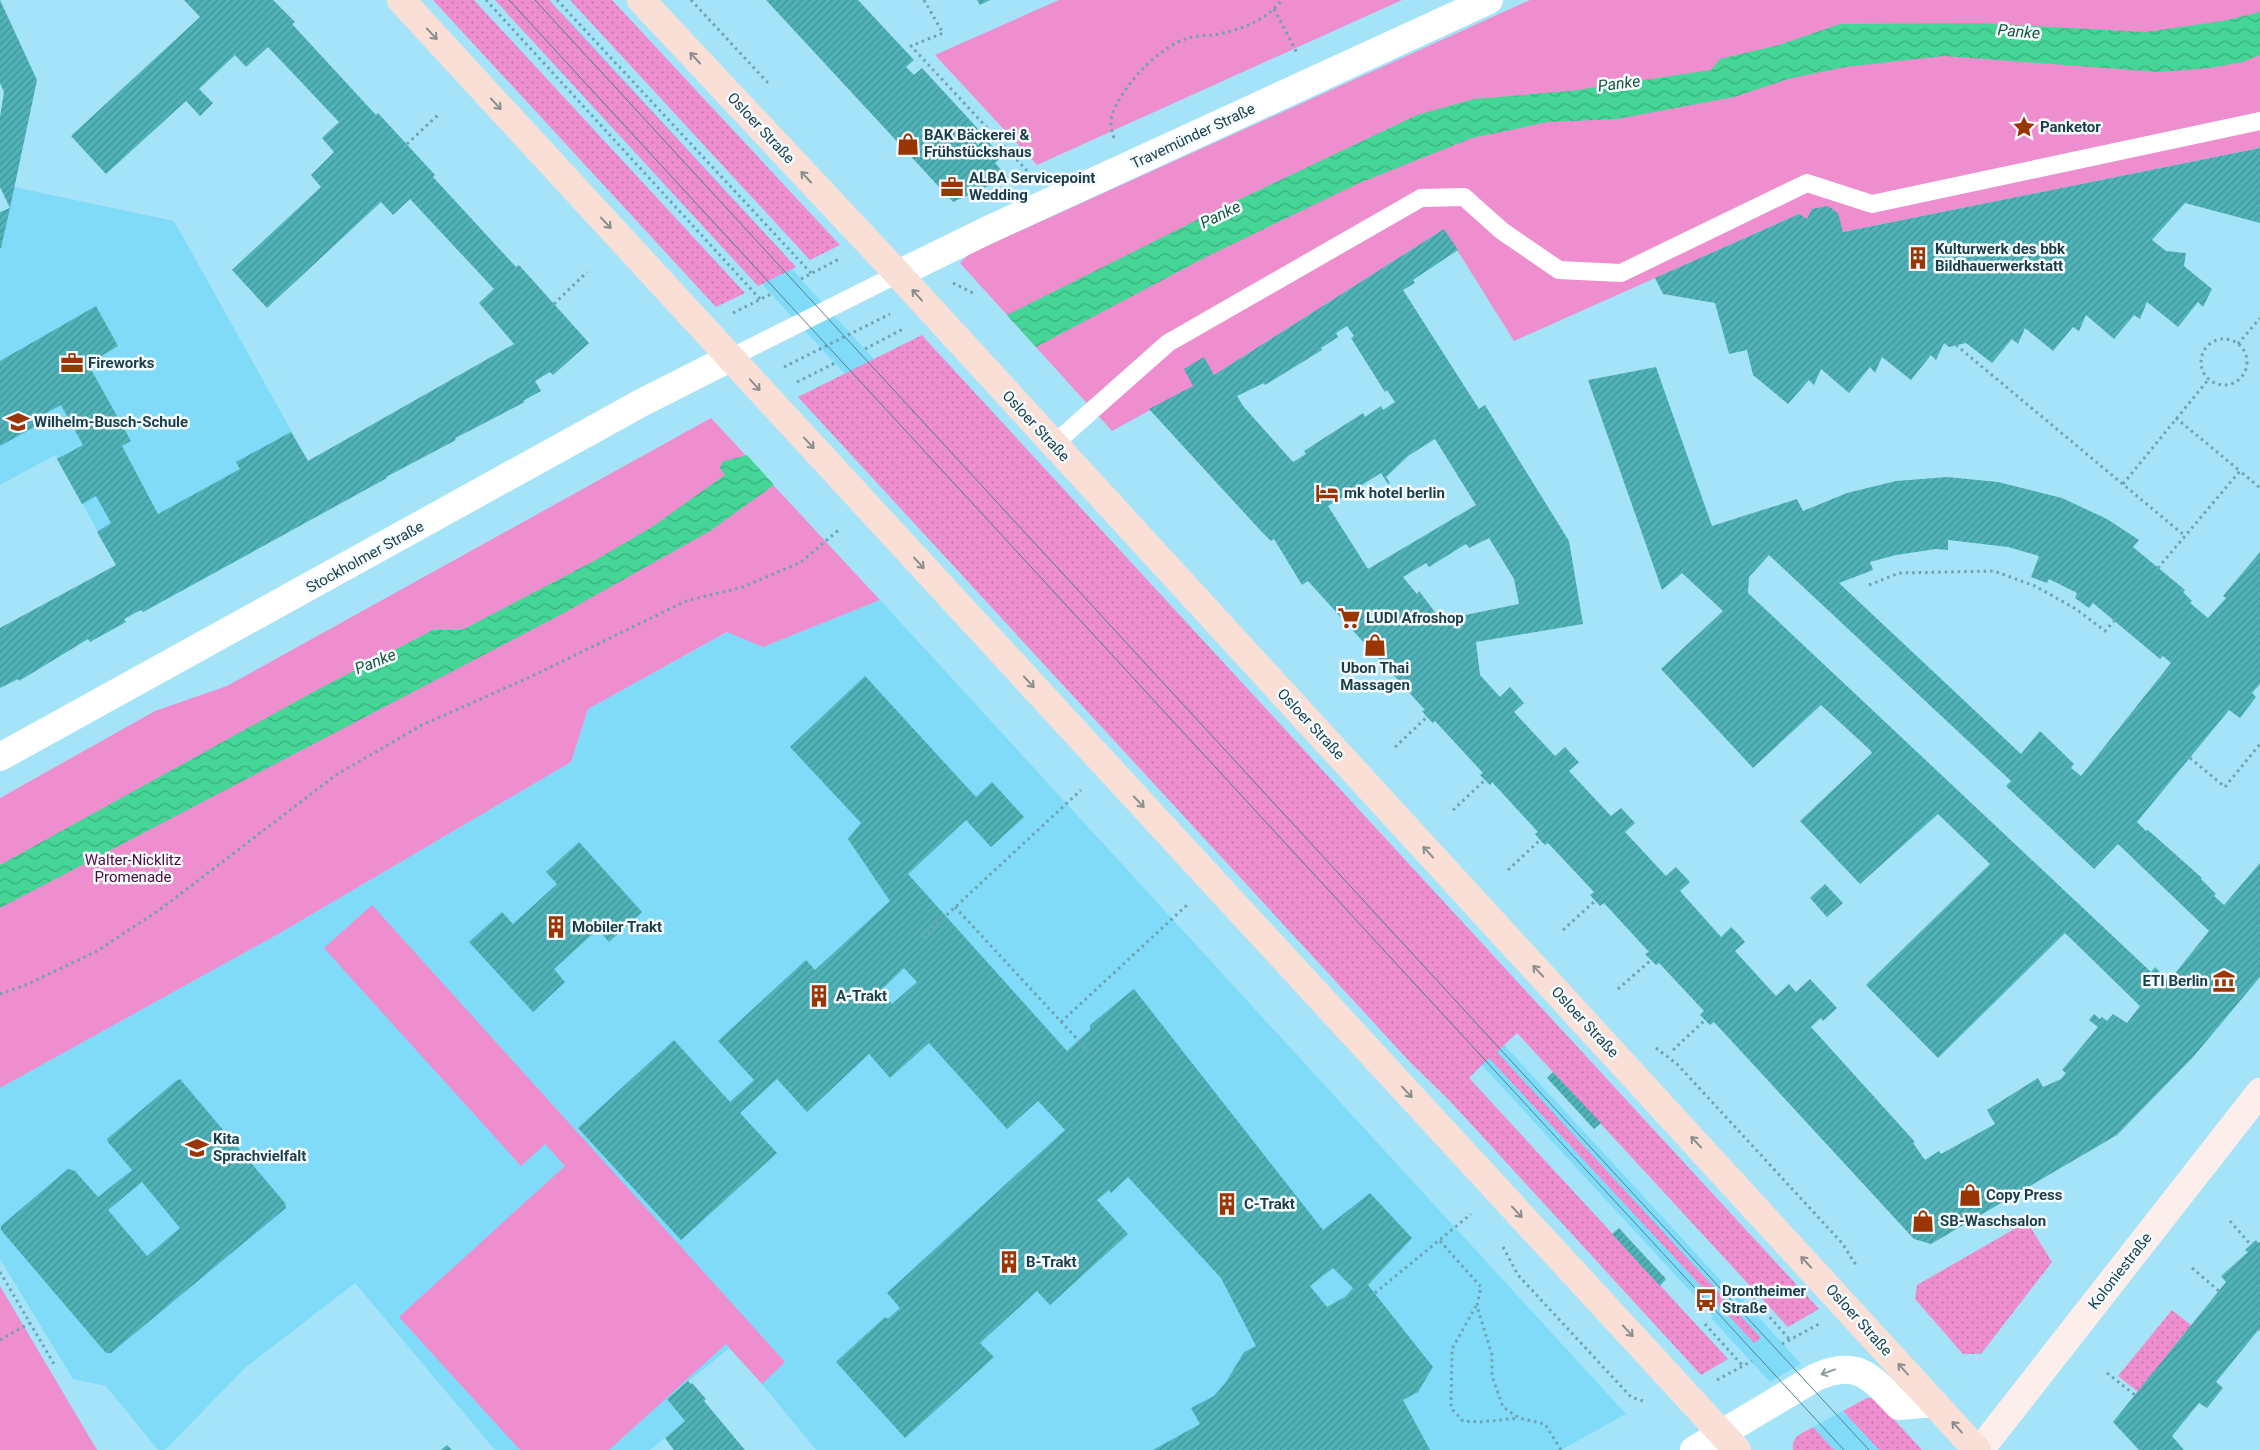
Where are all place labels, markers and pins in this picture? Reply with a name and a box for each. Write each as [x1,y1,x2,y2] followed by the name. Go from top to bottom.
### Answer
[2011,114,2037,140] place icon: Panketor
[2040,118,2101,136] place label: Panketor
[924,126,1032,161] place label: BAK Bäckerei & Frühstückshaus
[895,131,921,157] shop icon: BAK Bäckerei & Frühstückshaus
[969,169,1095,204] place label: ALBA Servicepoint Wedding
[939,174,965,200] office icon: ALBA Servicepoint Wedding
[1935,240,2066,275] place label: Kulturwerk des bbk Bildhauerwerkstatt
[1905,245,1931,271] building icon: Kulturwerk des bbk Bildhauerwerkstatt
[59,350,85,376] office icon: Fireworks
[88,354,155,372] place label: Fireworks
[5,409,31,435] school or university icon: Wilhelm-Busch-Schule
[34,413,188,431] place label: Wilhelm-Busch-Schule
[1314,480,1340,506] hotel icon: mk hotel berlin
[1344,484,1445,502] place label: mk hotel berlin
[1336,605,1362,631] supermarket icon: LUDI Afroshop
[1366,609,1464,627] place label: LUDI Afroshop
[1362,632,1388,658] shop icon: Ubon Thai Massagen
[1340,659,1410,694] place label: Ubon Thai Massagen
[543,914,569,940] building icon: Mobiler Trakt
[572,918,662,936] place label: Mobiler Trakt
[2211,968,2237,994] museum icon: ETI Berlin
[2142,972,2208,990] place label: ETI Berlin
[806,983,832,1009] building icon: A-Trakt
[836,987,887,1005] place label: A-Trakt
[213,1130,306,1165] place label: Kita Sprachvielfalt
[184,1135,210,1161] school or university icon: Kita Sprachvielfalt
[1957,1182,1983,1208] shop icon: Copy Press
[1986,1186,2063,1204] place label: Copy Press
[1214,1191,1240,1217] building icon: C-Trakt
[1244,1195,1295,1213] place label: C-Trakt
[1910,1208,1936,1234] shop icon: SB-Waschsalon
[1940,1212,2046,1230] place label: SB-Waschsalon
[996,1249,1022,1275] building icon: B-Trakt
[1026,1253,1077,1271] place label: B-Trakt
[1722,1282,1807,1317] place label: Drontheimer Straße
[1693,1287,1719,1313] bus stop icon: Drontheimer Straße

